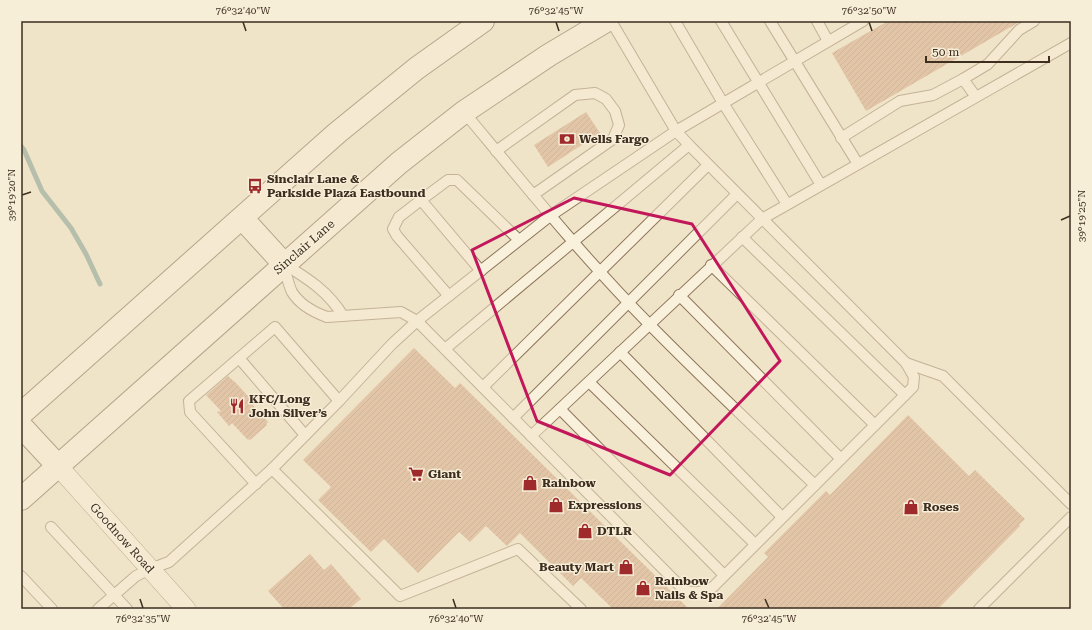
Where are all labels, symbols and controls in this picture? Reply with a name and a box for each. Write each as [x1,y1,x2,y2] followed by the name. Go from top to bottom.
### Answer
[216,5,271,16] text: 76°32'40"W
[529,5,584,16] text: 76°32'45"W
[842,5,897,16] text: 76°32'50"W
[926,38,1049,64] scale bar
[932,45,959,59] text: 50 m
[558,130,576,148] bank icon: Wells Fargo
[579,132,649,146] place label: Wells Fargo
[6,169,17,221] text: 39°19'20"N
[267,172,426,200] place label: Sinclair Lane & Parkside Plaza Eastbound
[246,177,264,195] bus stop icon: Sinclair Lane & Parkside Plaza Eastbound
[1076,190,1087,242] text: 39°19'25"N
[271,216,338,277] street label: Sinclair Lane
[249,392,327,420] place label: KFC/Long John Silver’s
[228,397,246,415] restaurant icon: KFC/Long John Silver’s
[407,465,425,483] supermarket icon: Giant
[428,467,461,481] place label: Giant
[521,474,539,492] shop icon: Rainbow
[542,476,596,490] place label: Rainbow
[547,496,565,514] shop icon: Expressions
[568,498,642,512] place label: Expressions
[902,498,920,516] shop icon: Roses
[87,500,157,576] street label: Goodnow Road
[923,500,959,514] place label: Roses
[576,522,594,540] shop icon: DTLR
[597,524,632,538] place label: DTLR
[617,558,635,576] shop icon: Beauty Mart
[539,560,614,574] place label: Beauty Mart
[655,574,723,602] place label: Rainbow Nails & Spa
[634,579,652,597] shop icon: Rainbow Nails & Spa
[116,613,171,624] text: 76°32'35"W
[429,613,484,624] text: 76°32'40"W
[742,613,797,624] text: 76°32'45"W

